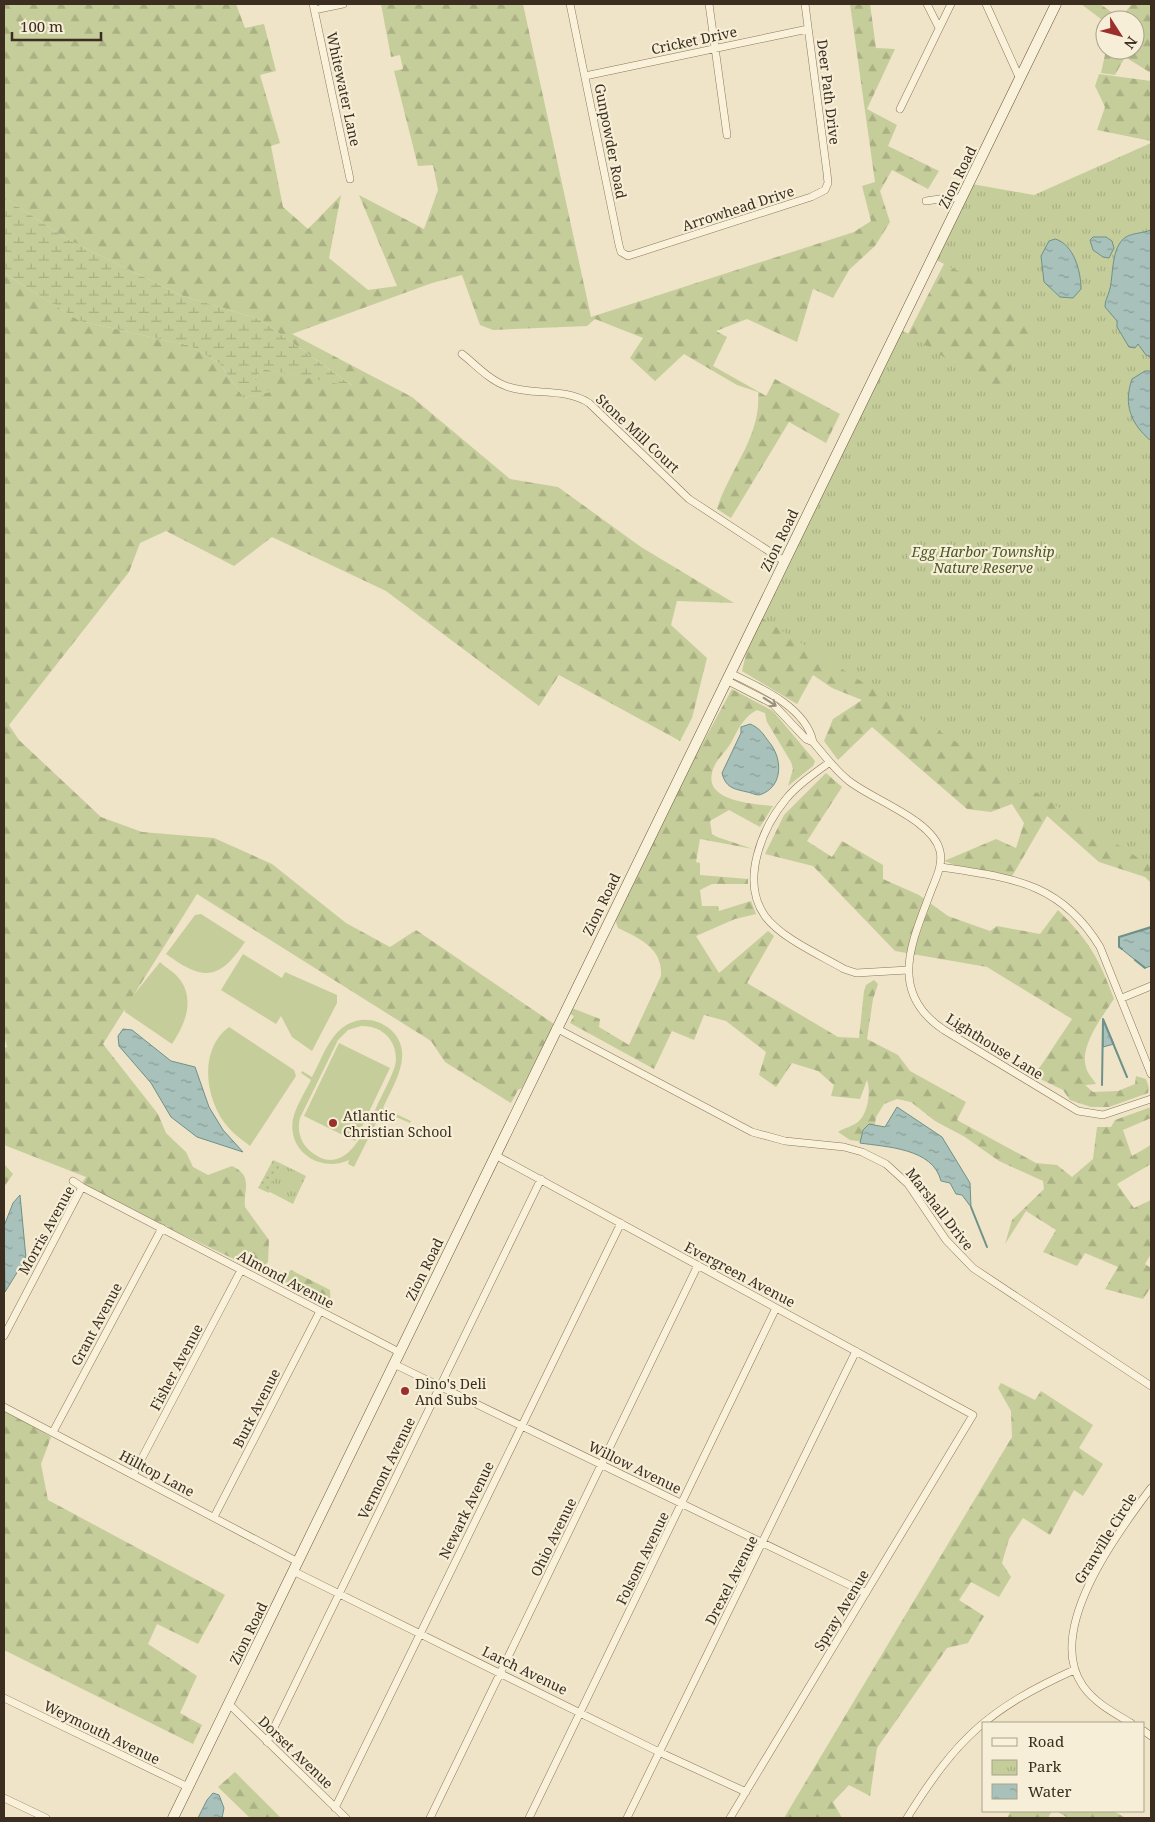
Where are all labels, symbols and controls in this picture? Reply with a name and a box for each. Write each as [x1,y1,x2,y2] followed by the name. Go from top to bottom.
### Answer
[12,10,101,42] scale bar
[1095,10,1145,60] north arrow
[20,16,63,36] text: 100 m
[649,22,739,58] street label: Cricket Drive
[323,30,365,148] street label: Whitewater Lane
[1120,33,1142,53] text: N
[813,38,845,146] street label: Deer Path Drive
[591,82,632,200] street label: Gunpowder Road
[934,142,980,211] street label: Zion Road
[680,181,796,235] street label: Arrowhead Drive
[592,389,684,477] street label: Stone Mill Court
[756,505,802,574] street label: Zion Road
[910,542,1055,577] park label: Egg Harbor Township Nature Reserve
[762,698,776,708] one-way arrow
[578,869,624,938] street label: Zion Road
[943,1009,1047,1083] street label: Lighthouse Lane
[343,1106,452,1141] place label: Atlantic Christian School
[327,1117,339,1129] marker: Atlantic Christian School
[902,1164,978,1254] street label: Marshall Drive
[14,1182,78,1278] street label: Morris Avenue
[401,1234,447,1303] street label: Zion Road
[681,1237,799,1311] street label: Evergreen Avenue
[234,1246,338,1312] street label: Almond Avenue
[66,1279,126,1369] street label: Grant Avenue
[145,1320,207,1414] street label: Fisher Avenue
[228,1365,284,1451] street label: Burk Avenue
[415,1374,487,1409] place label: Dino's Deli And Subs
[399,1385,411,1397] marker: Dino's Deli And Subs
[353,1414,419,1522] street label: Vermont Avenue
[585,1436,685,1498] street label: Willow Avenue
[116,1445,198,1501] street label: Hilltop Lane
[434,1458,498,1562] street label: Newark Avenue
[1069,1489,1141,1587] street label: Granville Circle
[526,1494,580,1580] street label: Ohio Avenue
[611,1508,673,1608] street label: Folsom Avenue
[700,1532,762,1628] street label: Drexel Avenue
[809,1566,873,1654] street label: Spray Avenue
[225,1598,271,1667] street label: Zion Road
[479,1641,571,1699] street label: Larch Avenue
[41,1696,163,1768] street label: Weymouth Avenue
[254,1711,338,1793] street label: Dorset Avenue
[982,1722,1145,1812] legend
[1028,1731,1064,1751] text: Road
[1028,1756,1062,1776] text: Park
[1028,1781,1071,1801] text: Water

